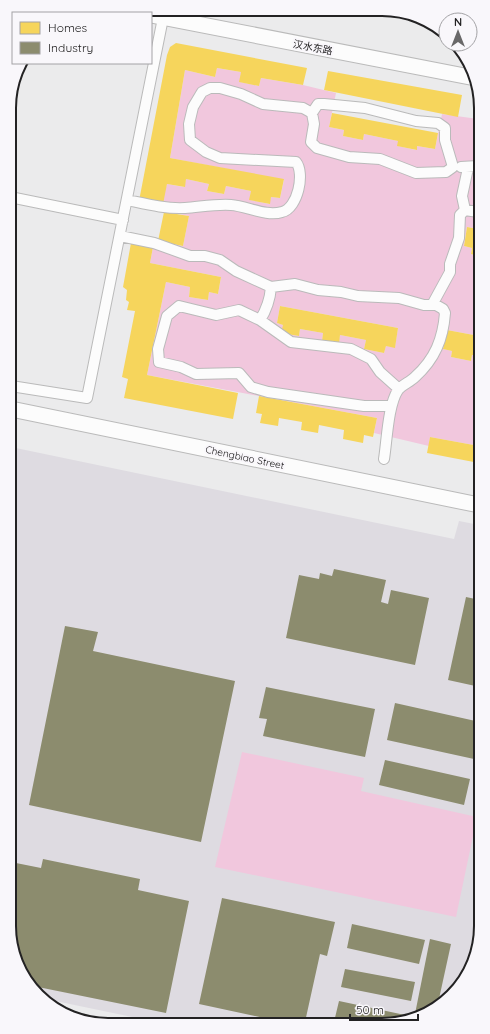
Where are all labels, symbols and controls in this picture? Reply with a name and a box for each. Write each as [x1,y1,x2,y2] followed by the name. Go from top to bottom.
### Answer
[12,12,152,64] legend
[438,12,478,52] north arrow
[454,15,462,29] text: N
[48,20,88,35] text: Homes
[292,37,334,58] street label: 汉水东路
[48,40,93,55] text: Industry
[204,443,286,472] street label: Chengbiao Street
[350,996,418,1022] scale bar
[356,1002,384,1017] text: 50 m

